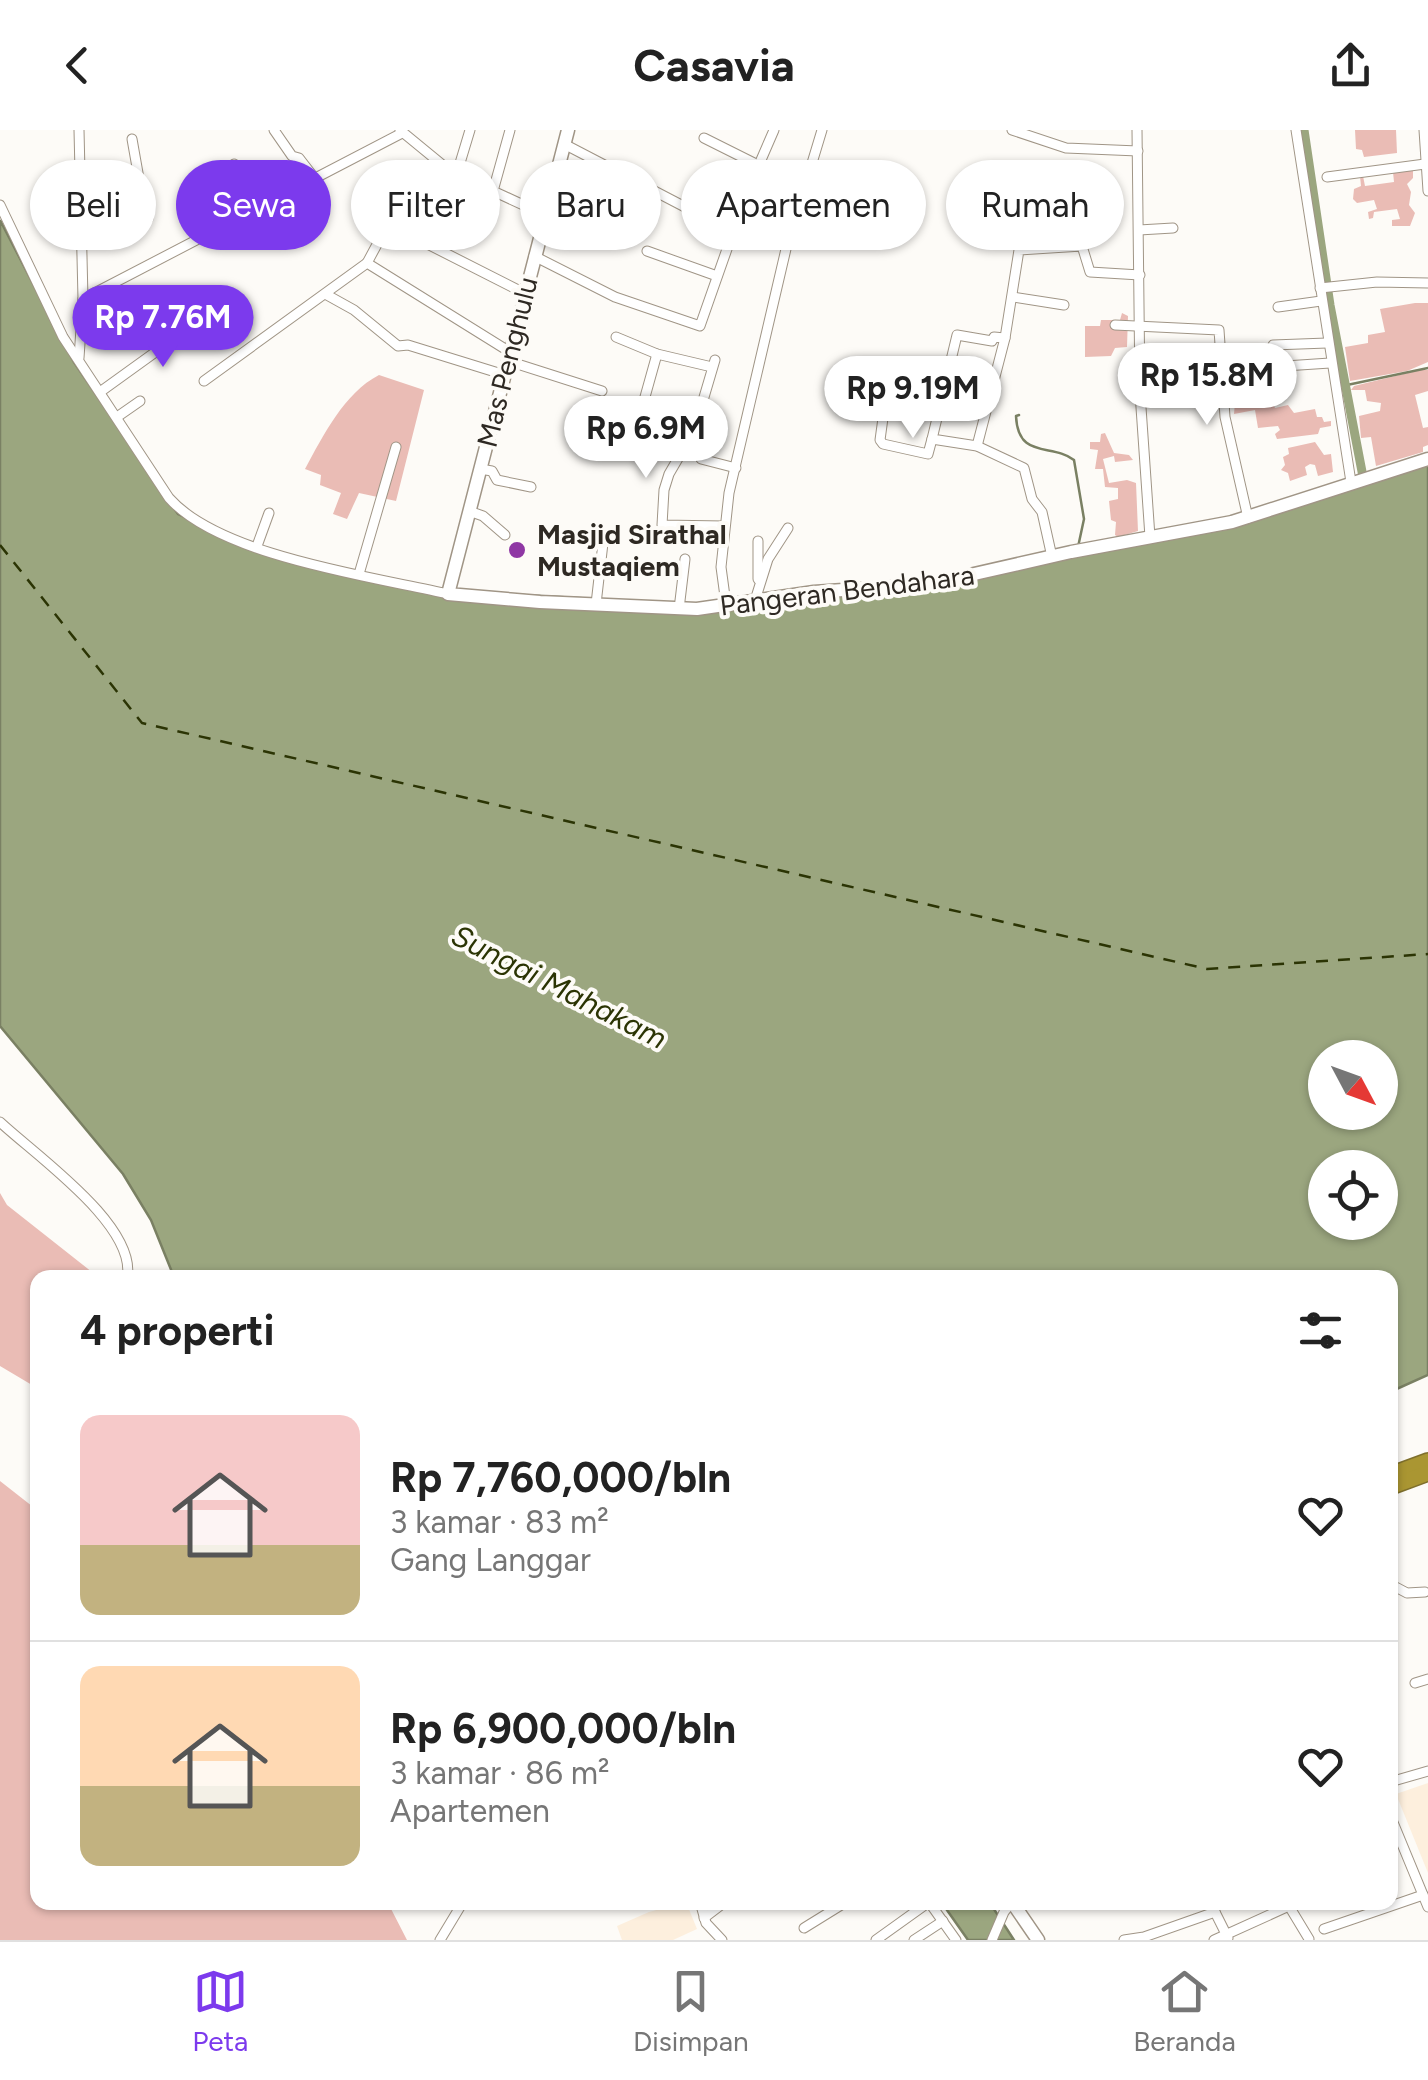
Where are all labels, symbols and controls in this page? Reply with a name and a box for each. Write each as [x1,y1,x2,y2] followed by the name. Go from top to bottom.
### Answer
[50,38,105,93] icon: back
[633,38,795,92] text: Casavia
[1323,38,1378,93] icon: share
[30,160,156,250] chip: Beli
[176,160,331,250] chip: Sewa
[351,160,500,250] chip: Filter
[520,160,661,250] chip: Baru
[681,160,926,250] chip: Apartemen
[946,160,1124,250] chip: Rumah
[469,273,545,451] street label: Mas Penghulu
[60,285,266,370] pin: Rp 7.76M
[95,298,232,336] text: Rp 7.76M
[1104,343,1310,428] pin: Rp 15.8M
[810,356,1016,441] pin: Rp 9.19M
[1140,356,1274,394] text: Rp 15.8M
[846,369,980,407] text: Rp 9.19M
[554,396,738,481] pin: Rp 6.9M
[586,409,706,447] text: Rp 6.9M
[537,517,727,583] place label: Masjid Sirathal Mustaqiem
[506,539,528,561] marker: Masjid Sirathal Mustaqiem
[718,558,976,622] street label: Pangeran Bendahara
[446,916,673,1057] water label: Sungai Mahakam
[1308,1040,1398,1130] north arrow
[1308,1040,1398,1240] map controls
[1308,1150,1398,1240] button: locate
[1293,1303,1348,1358] icon: filters
[80,1305,274,1356] text: 4 properti
[390,1452,731,1503] text: Rp 7,760,000/bln
[160,1455,280,1575] icon: home
[1293,1488,1348,1543] icon: heart
[390,1503,609,1541] text: 3 kamar · 83 m²
[390,1541,591,1579] text: Gang Langgar
[390,1703,736,1754] text: Rp 6,900,000/bln
[160,1706,280,1826] icon: home
[1293,1739,1348,1794] icon: heart
[390,1754,610,1792] text: 3 kamar · 86 m²
[390,1792,550,1830] text: Apartemen
[192,1964,248,2058] tab: Peta
[633,1964,749,2058] tab: Disimpan
[1133,1964,1236,2058] tab: Beranda

